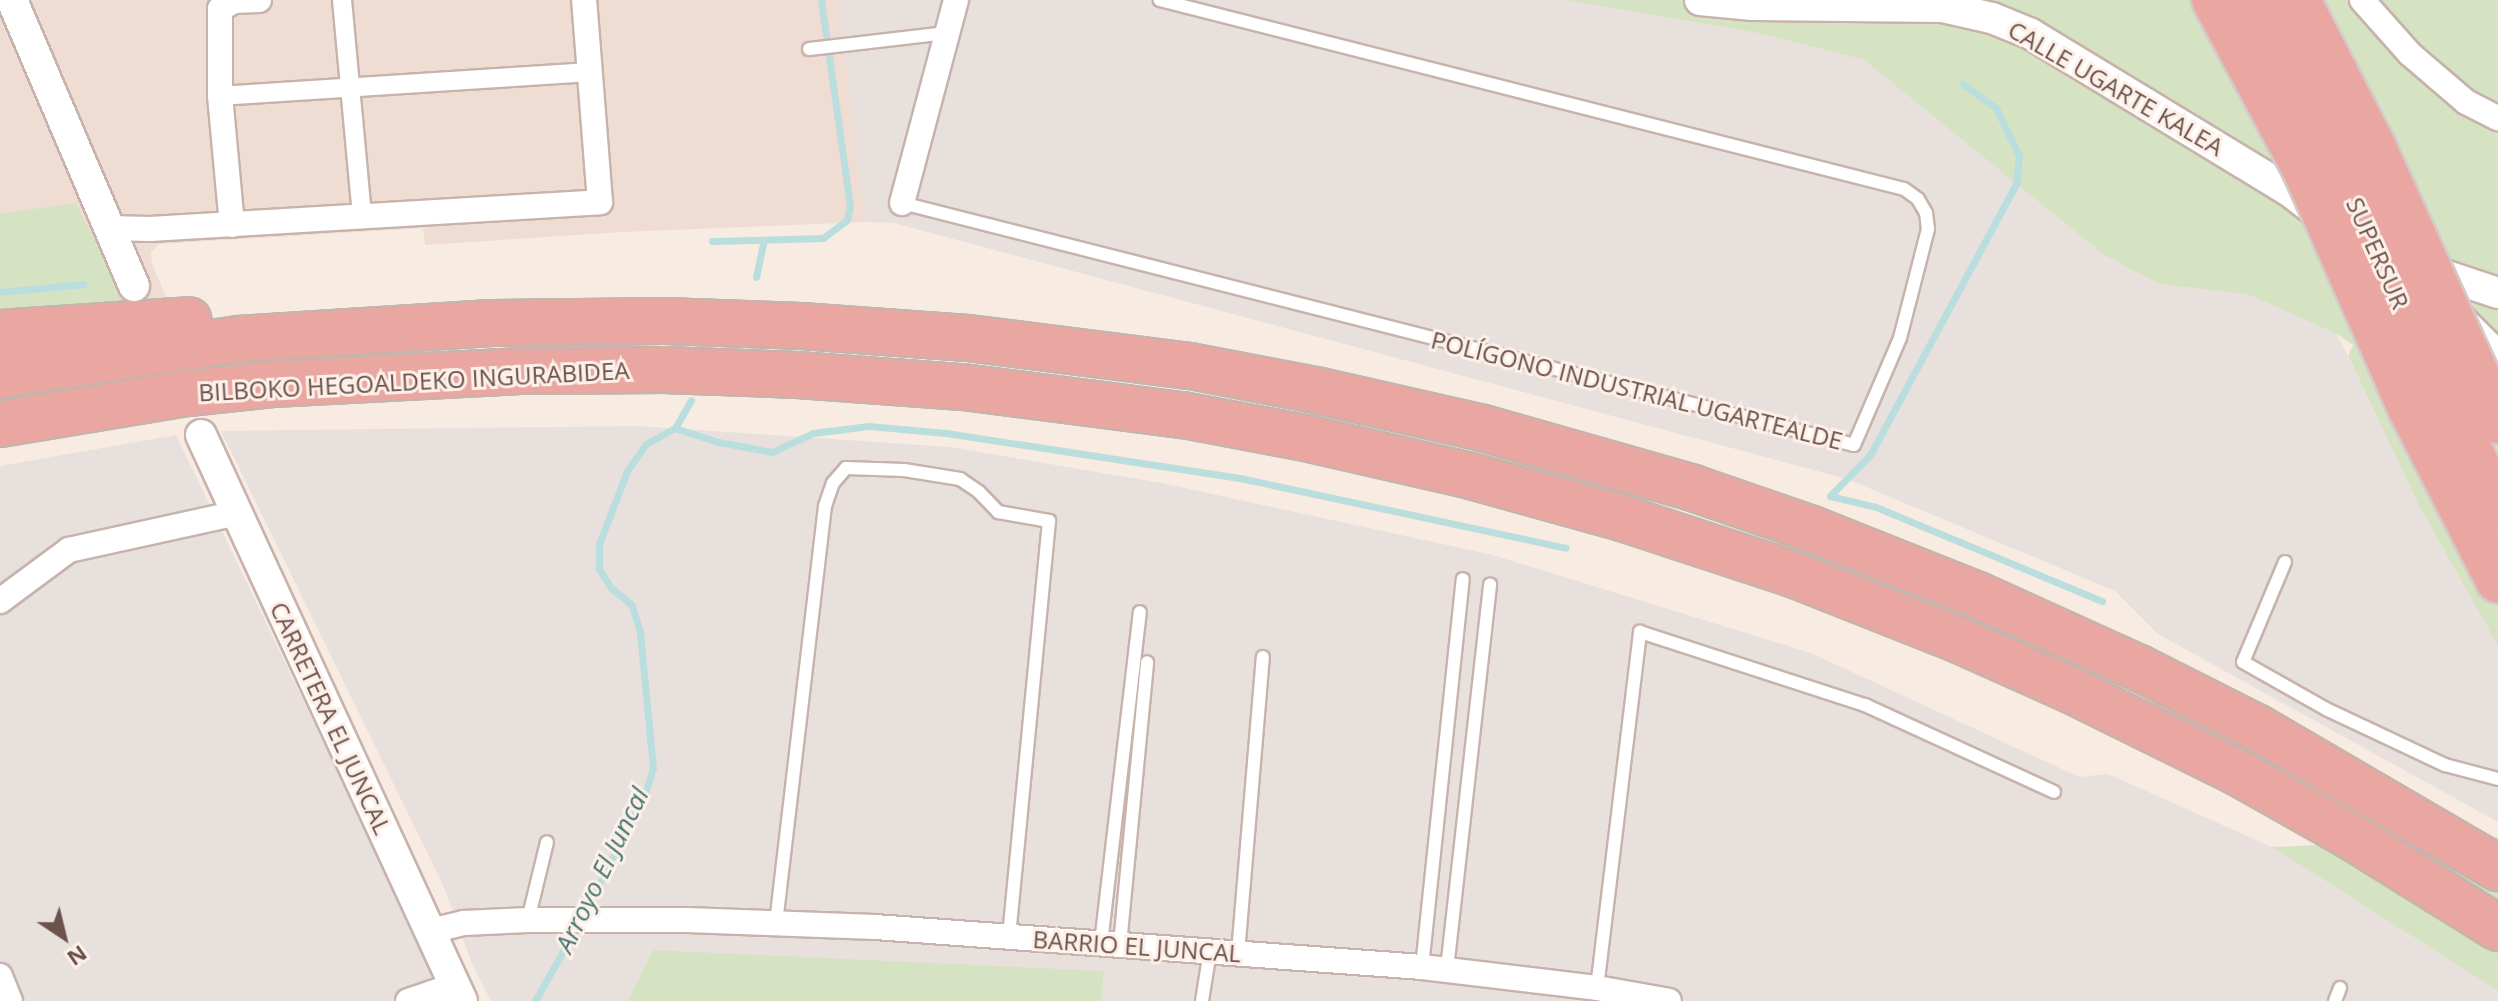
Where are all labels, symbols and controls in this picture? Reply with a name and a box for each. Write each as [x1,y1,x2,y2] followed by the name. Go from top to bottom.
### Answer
[2003,15,2229,161] street label: CALLE UGARTE KALEA
[2341,193,2415,313] street label: SUPERSUR
[1428,325,1846,455] street label: POLÍGONO INDUSTRIAL UGARTEALDE
[198,355,630,407] street label: BILBOKO HEGOALDEKO INGURABIDEA
[264,597,398,839] street label: CARRETERA EL JUNCAL
[549,782,655,958] water label: Arroyo El Juncal
[24,897,104,977] north arrow
[1032,924,1242,968] street label: BARRIO EL JUNCAL
[62,939,94,974] text: N

